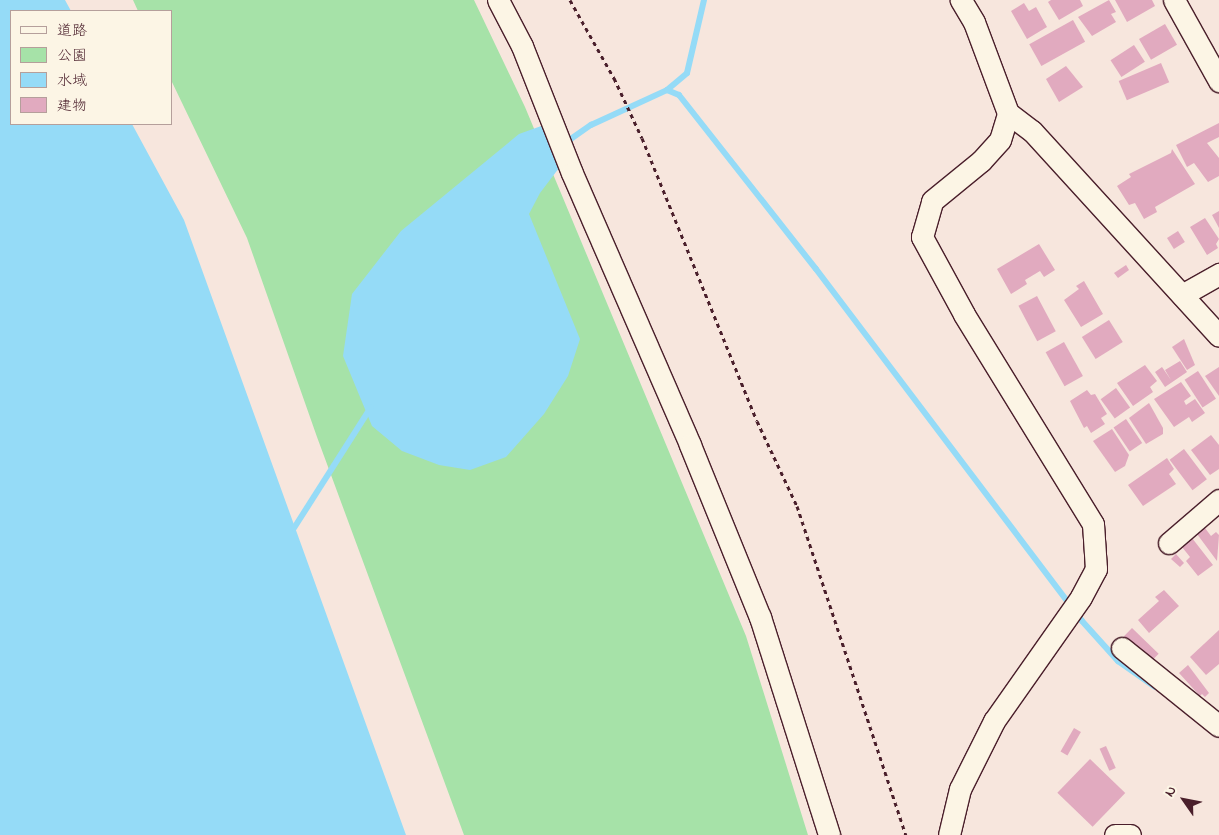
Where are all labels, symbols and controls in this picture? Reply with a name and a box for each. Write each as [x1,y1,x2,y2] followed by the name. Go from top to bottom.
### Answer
[10,10,172,125] legend
[57,20,87,42] text: 道路
[57,45,87,67] text: 公園
[57,70,87,92] text: 水域
[57,95,87,117] text: 建物
[1159,775,1209,825] north arrow
[1160,782,1182,801] text: N

